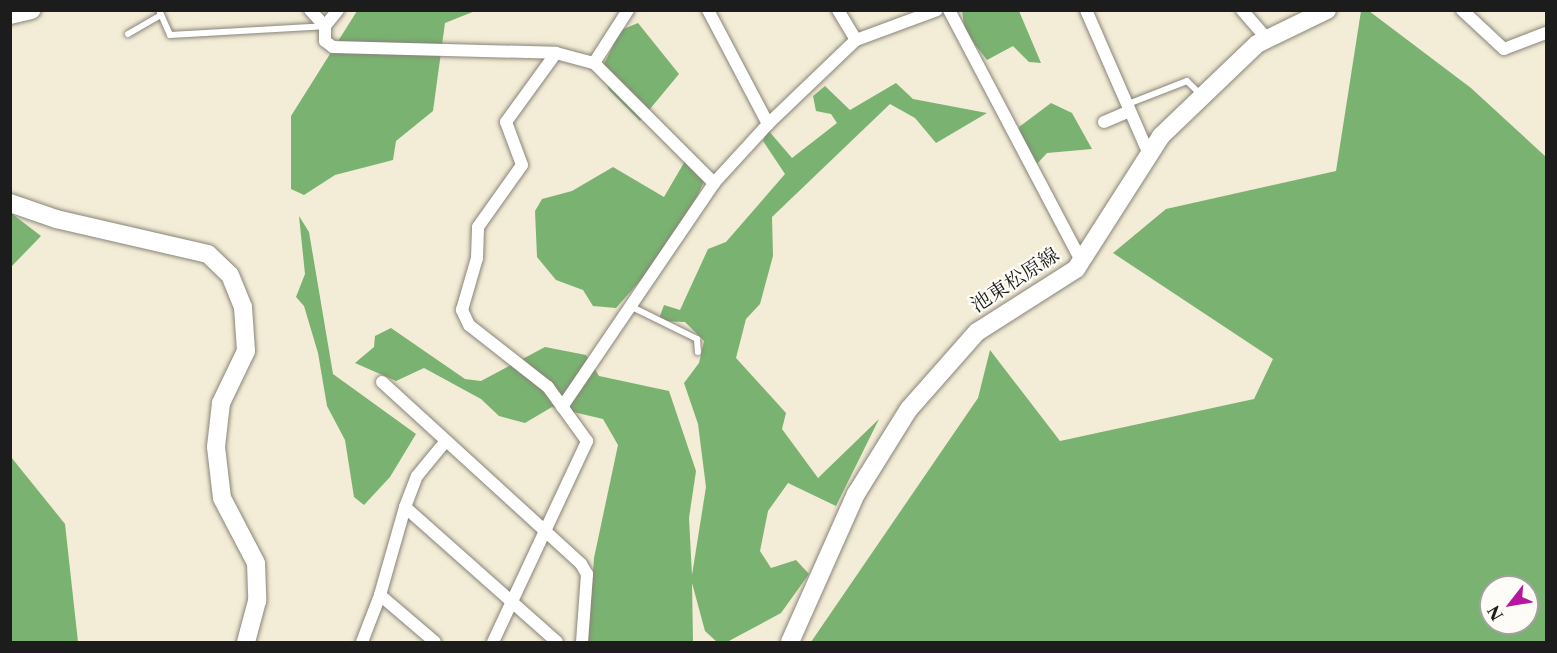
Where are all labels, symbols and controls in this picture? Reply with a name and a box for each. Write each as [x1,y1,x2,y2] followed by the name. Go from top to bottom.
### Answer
[967,243,1063,317] street label: 池東松原線
[1479,575,1539,635] north arrow
[1483,602,1507,624] text: N

